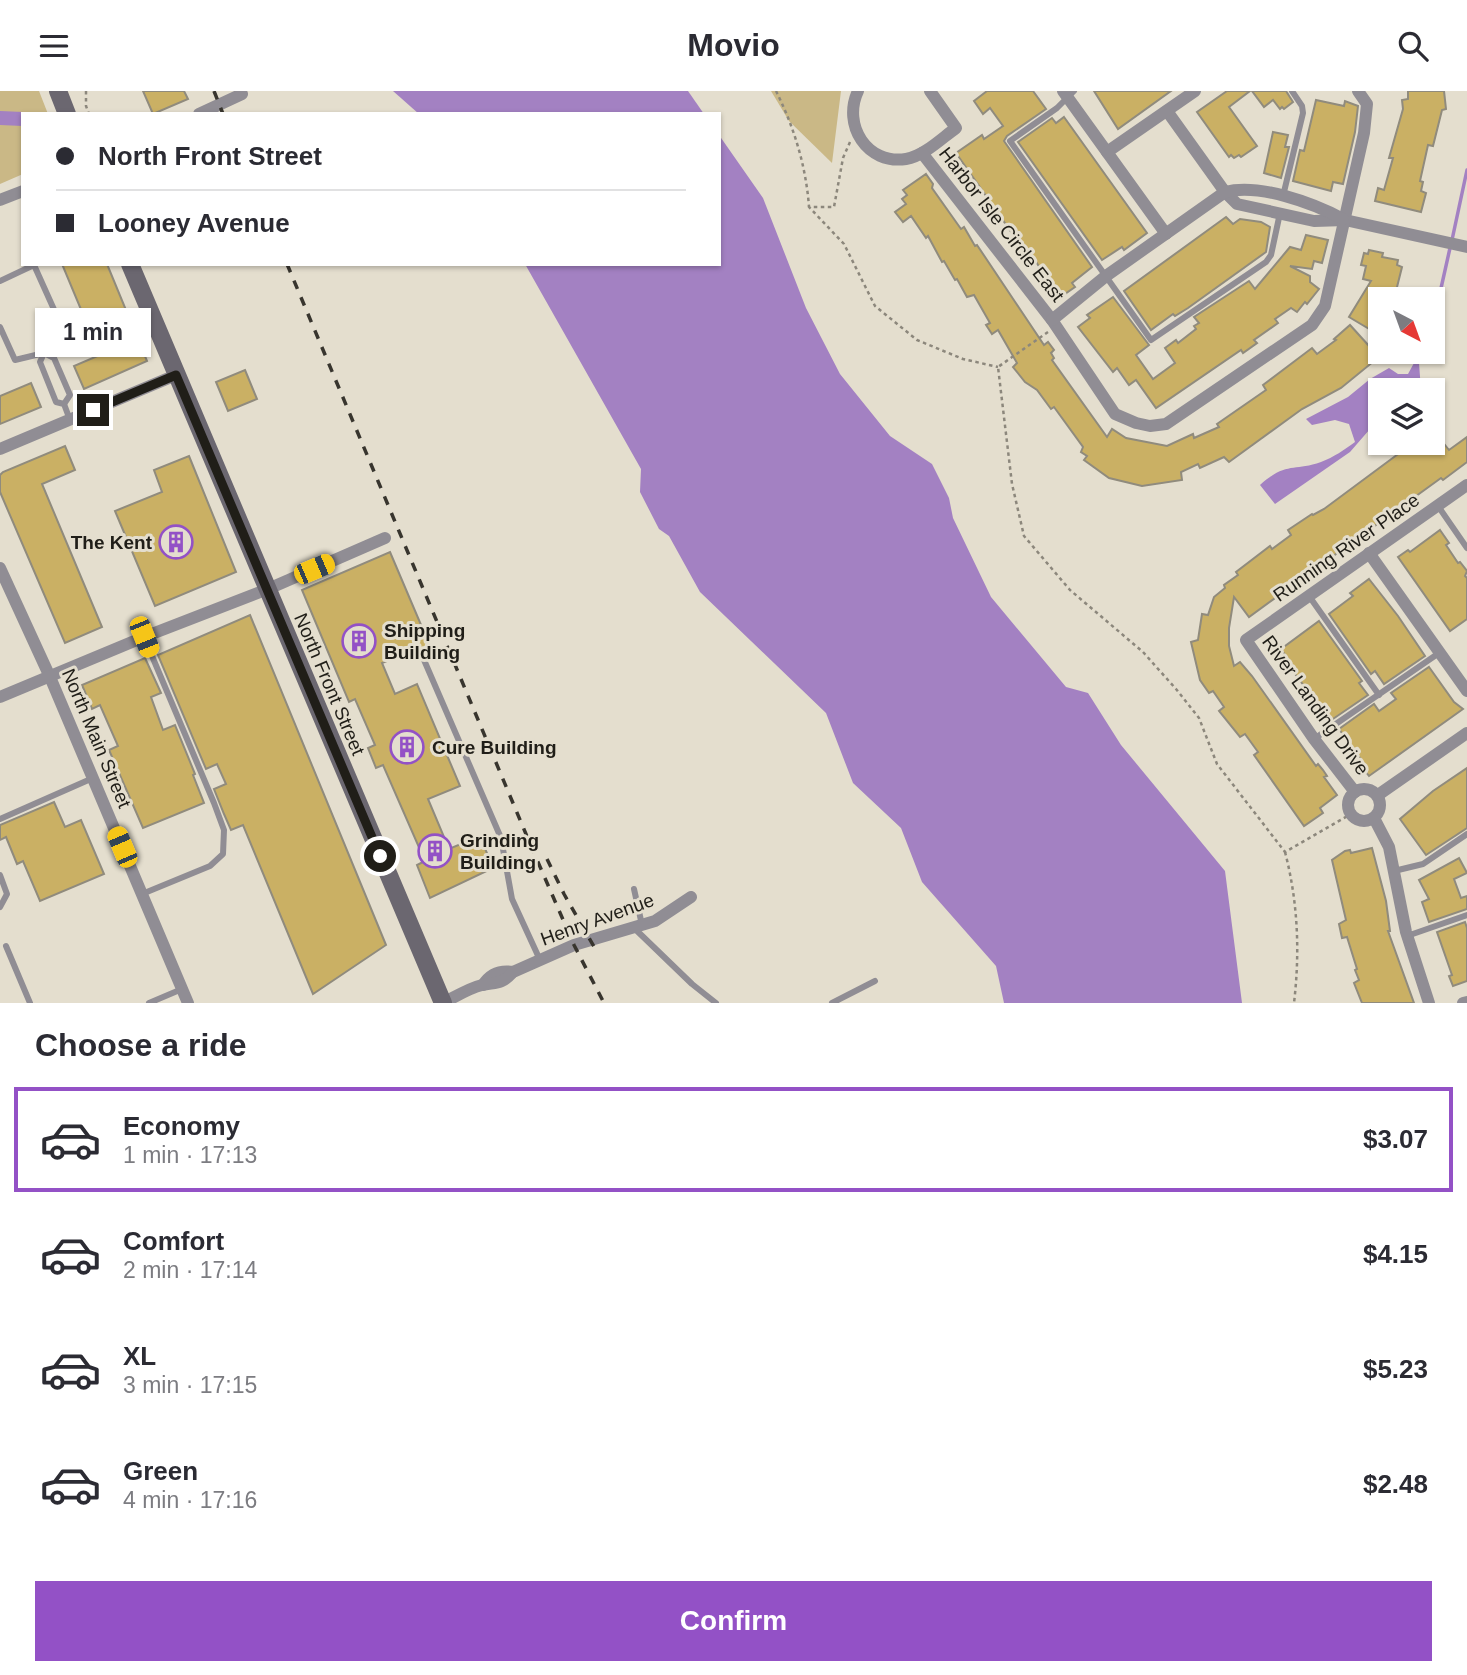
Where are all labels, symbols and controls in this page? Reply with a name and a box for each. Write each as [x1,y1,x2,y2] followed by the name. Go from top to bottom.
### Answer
[35,27,73,65] icon: menu
[687,27,780,63] text: Movio
[1394,27,1432,65] icon: search
[98,141,322,171] text: North Front Street
[935,143,1069,306] street label: Harbor Isle Circle East
[98,208,290,238] text: Looney Avenue
[1368,287,1446,364] north arrow
[1368,287,1445,455] map controls
[35,309,151,357] callout: 1 min
[63,319,123,345] text: 1 min
[1368,378,1445,455] button: layers
[77,394,109,426] route end
[1269,489,1423,606] street label: Running River Place
[157,523,195,561] building icon: The Kent
[71,532,153,553] place label: The Kent
[291,551,338,587] car
[290,610,369,759] street label: North Front Street
[127,614,162,660] car
[384,620,465,663] place label: Shipping Building
[340,622,378,660] building icon: Shipping Building
[1258,632,1373,779] street label: River Landing Drive
[58,666,136,811] street label: North Main Street
[388,728,426,766] building icon: Cure Building
[432,737,557,758] place label: Cure Building
[105,824,140,870] car
[460,830,539,873] place label: Grinding Building
[416,832,454,870] building icon: Grinding Building
[364,840,396,872] route start
[538,889,657,950] street label: Henry Avenue
[35,1027,247,1063] text: Choose a ride
[39,1108,102,1171] icon: car
[123,1111,240,1141] text: Economy
[1363,1124,1428,1154] text: $3.07
[123,1142,257,1168] text: 1 min · 17:13
[39,1223,102,1286] icon: car
[123,1226,224,1256] text: Comfort
[1363,1239,1428,1269] text: $4.15
[123,1257,257,1283] text: 2 min · 17:14
[39,1338,102,1401] icon: car
[123,1341,156,1371] text: XL
[1363,1354,1428,1384] text: $5.23
[123,1372,257,1398] text: 3 min · 17:15
[39,1453,102,1516] icon: car
[123,1456,198,1486] text: Green
[1363,1469,1428,1499] text: $2.48
[123,1487,257,1513] text: 4 min · 17:16
[35,1581,1432,1661] button: Confirm

